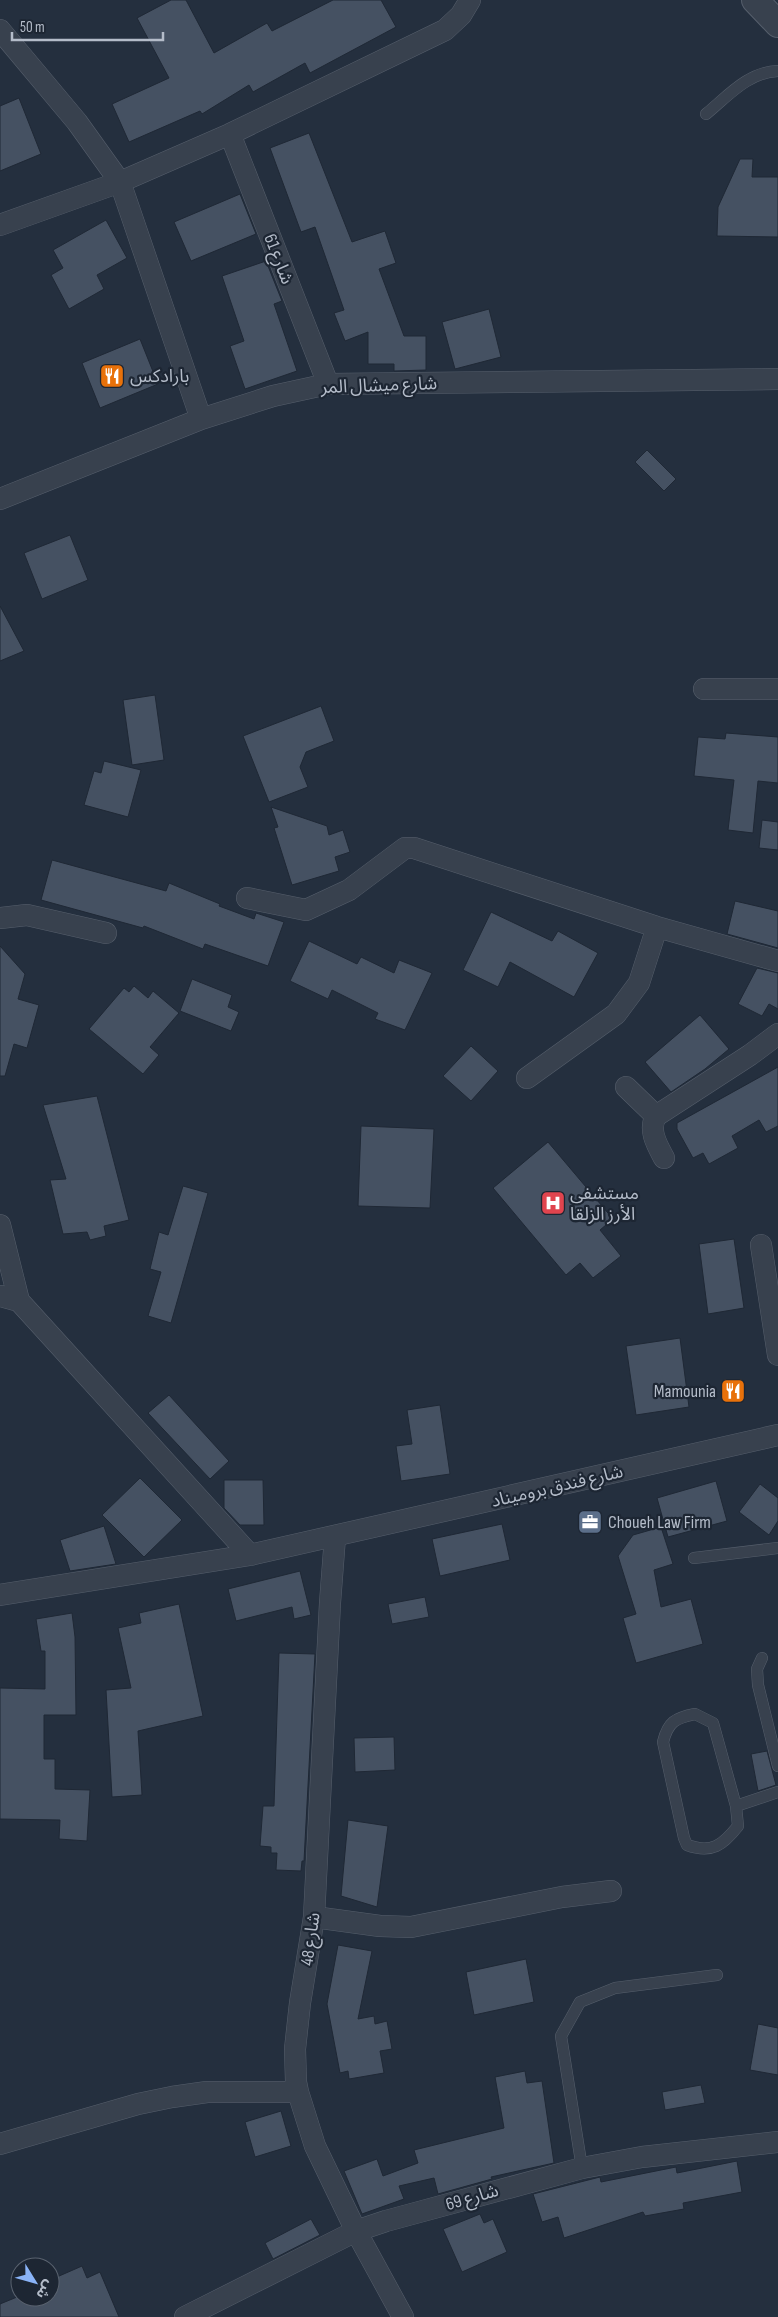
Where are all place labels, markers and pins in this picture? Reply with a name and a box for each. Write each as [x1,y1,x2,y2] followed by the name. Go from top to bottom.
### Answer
[99,363,125,389] restaurant icon: بارادكس
[130,366,189,387] place label: بارادكس
[570,1183,639,1225] place label: مستشفى الأرز الزلقا
[540,1190,566,1216] hospital icon: مستشفى الأرز الزلقا
[720,1378,746,1404] restaurant icon: Mamounia
[654,1381,716,1402] place label: Mamounia
[577,1509,603,1535] office icon: Choueh Law Firm
[608,1512,711,1533] place label: Choueh Law Firm

